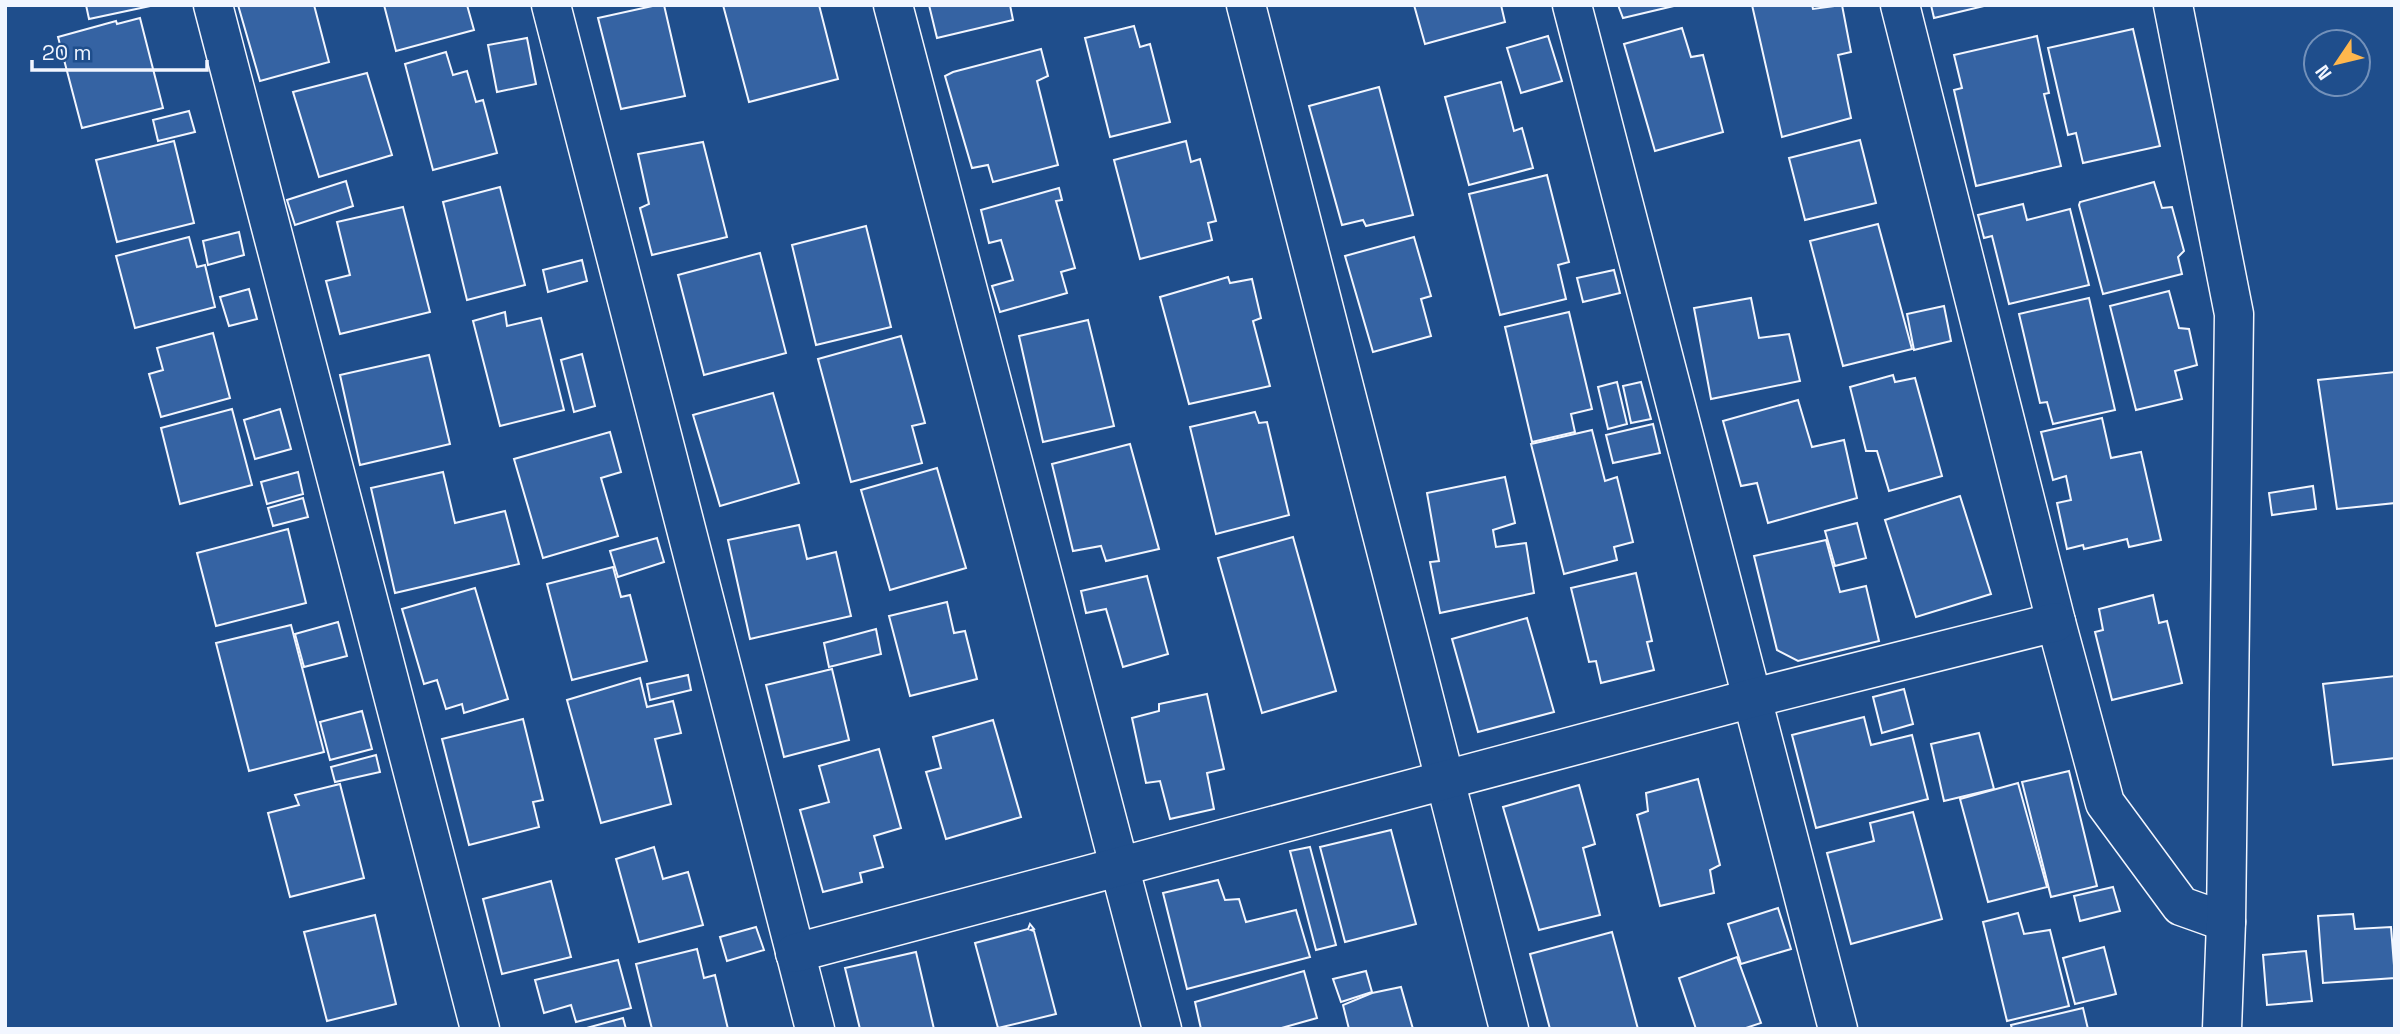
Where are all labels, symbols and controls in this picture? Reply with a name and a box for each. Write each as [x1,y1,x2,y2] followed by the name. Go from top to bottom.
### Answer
[32,28,206,72] scale bar
[2302,28,2372,98] north arrow
[42,39,92,66] text: 20 m
[2310,60,2337,85] text: N

